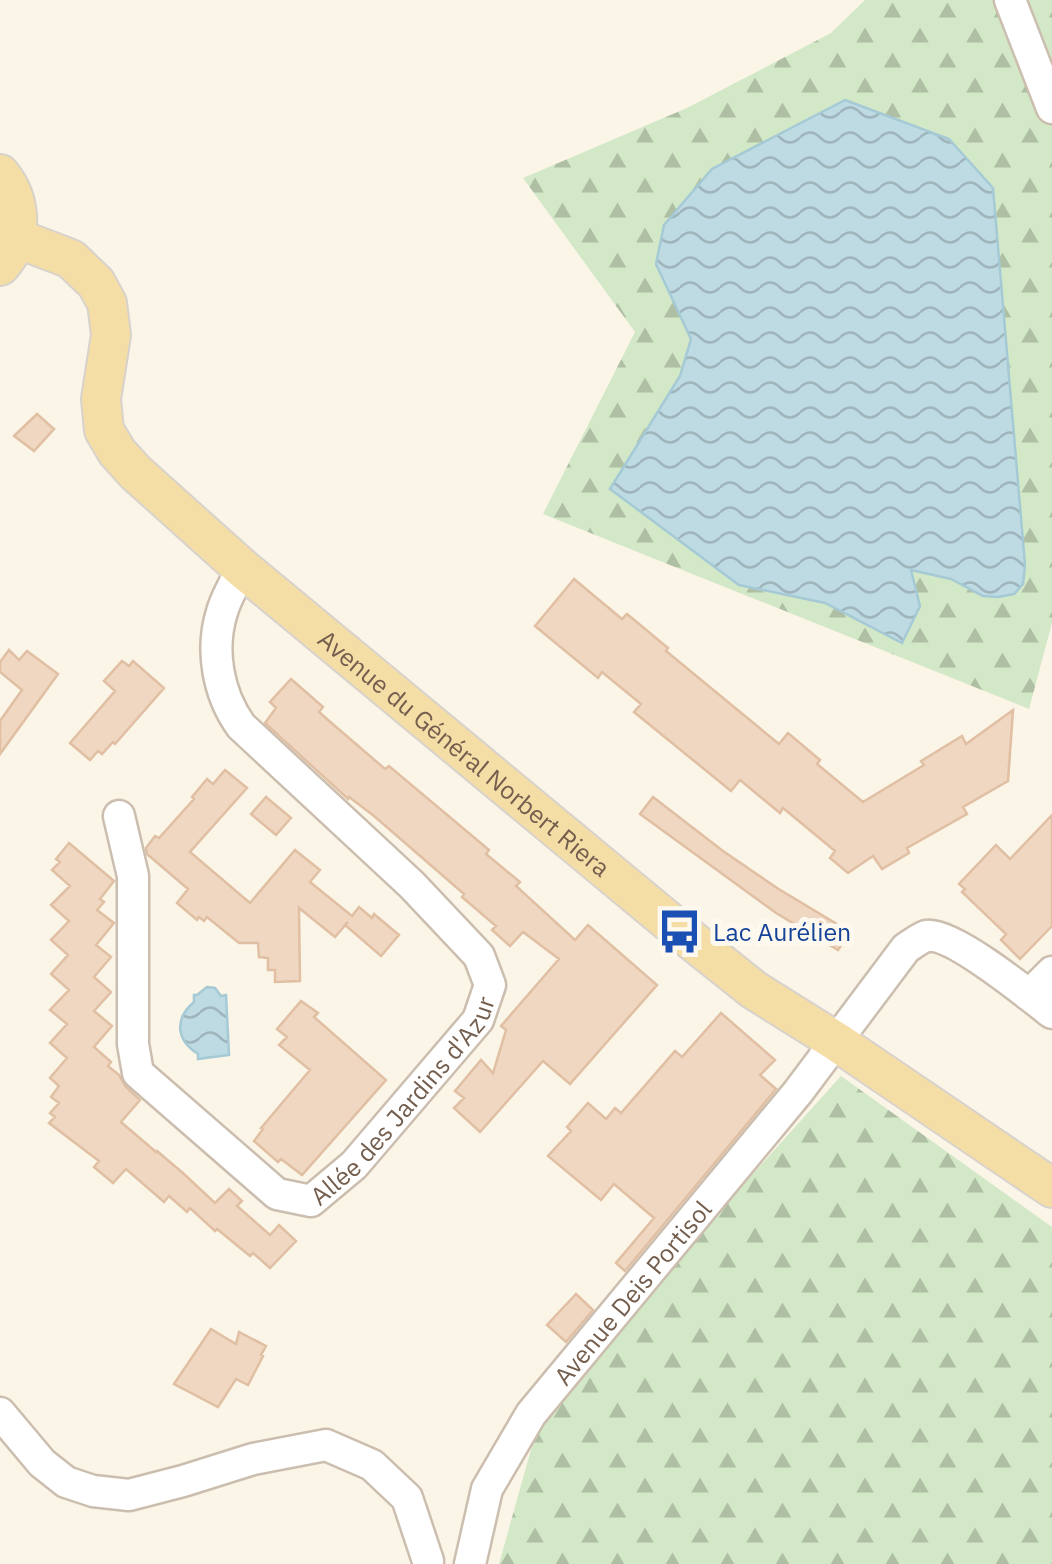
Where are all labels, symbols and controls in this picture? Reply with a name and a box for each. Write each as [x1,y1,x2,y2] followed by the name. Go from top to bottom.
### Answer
[312,622,618,883] street label: Avenue du Général Norbert Riera
[656,907,704,955] bus stop icon: Lac Aurélien
[713,915,851,948] place label: Lac Aurélien
[303,992,501,1212] street label: Allée des Jardins d'Azur
[546,1193,718,1391] street label: Avenue Deis Portisol

